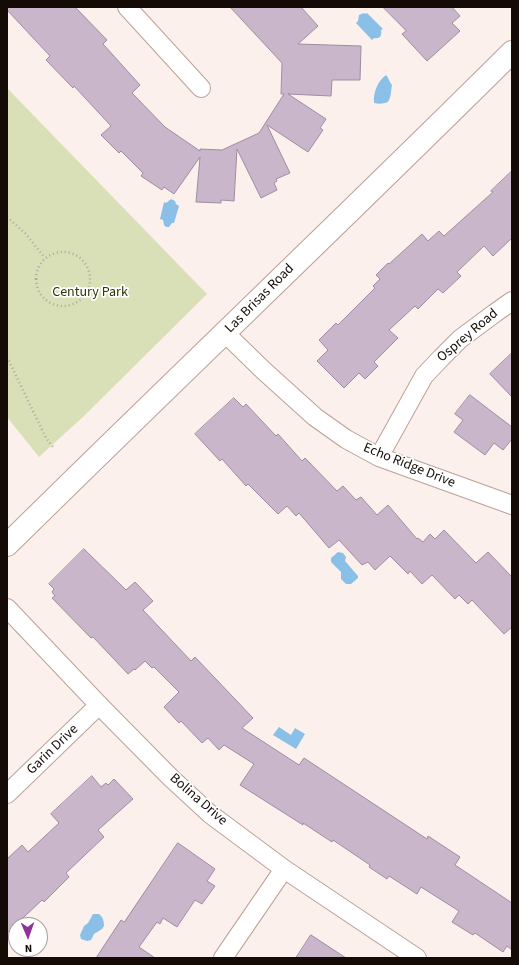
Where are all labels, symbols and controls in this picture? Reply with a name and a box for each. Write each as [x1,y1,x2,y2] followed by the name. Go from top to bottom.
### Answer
[222,261,298,337] street label: Las Brisas Road
[52,285,128,301] park label: Century Park
[434,306,502,366] street label: Osprey Road
[361,440,457,492] street label: Echo Ridge Drive
[24,721,82,779] street label: Garin Drive
[166,770,230,830] street label: Bolina Drive
[8,917,48,957] north arrow
[24,941,32,956] text: N

